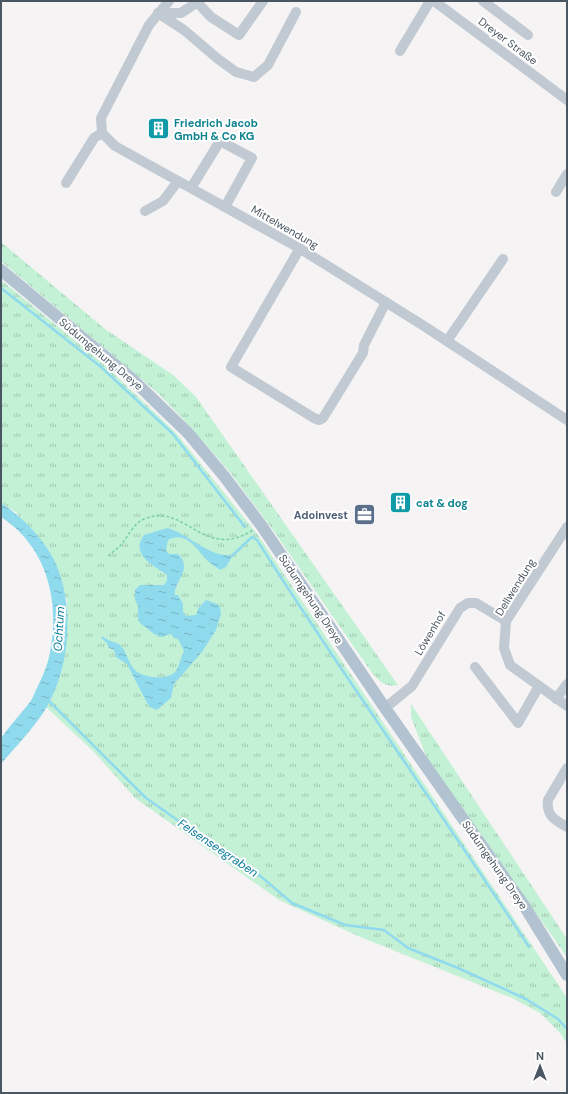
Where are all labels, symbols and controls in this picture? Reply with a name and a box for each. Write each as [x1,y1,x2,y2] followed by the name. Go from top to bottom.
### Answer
[476,14,540,68] street label: Dreyer Straße
[146,116,172,142] building icon: Friedrich Jacob GmbH & Co KG
[174,116,258,143] place label: Friedrich Jacob GmbH & Co KG
[249,202,321,252] street label: Mittelwendung
[56,315,146,393] street label: Südumgehung Dreye
[388,490,414,516] building icon: cat & dog
[416,496,468,510] place label: cat & dog
[351,502,377,528] office icon: Adoinvest
[294,508,348,522] place label: Adoinvest
[276,551,346,647] street label: Südumgehung Dreye
[492,556,538,618] street label: Dellwendung
[50,606,68,652] water label: Ochtum
[411,608,449,658] street label: Löwenhof
[175,815,261,881] water label: Felsenseegraben
[459,818,531,912] street label: Südumgehung Dreye
[520,1046,560,1086] north arrow
[536,1049,544,1063] text: N

